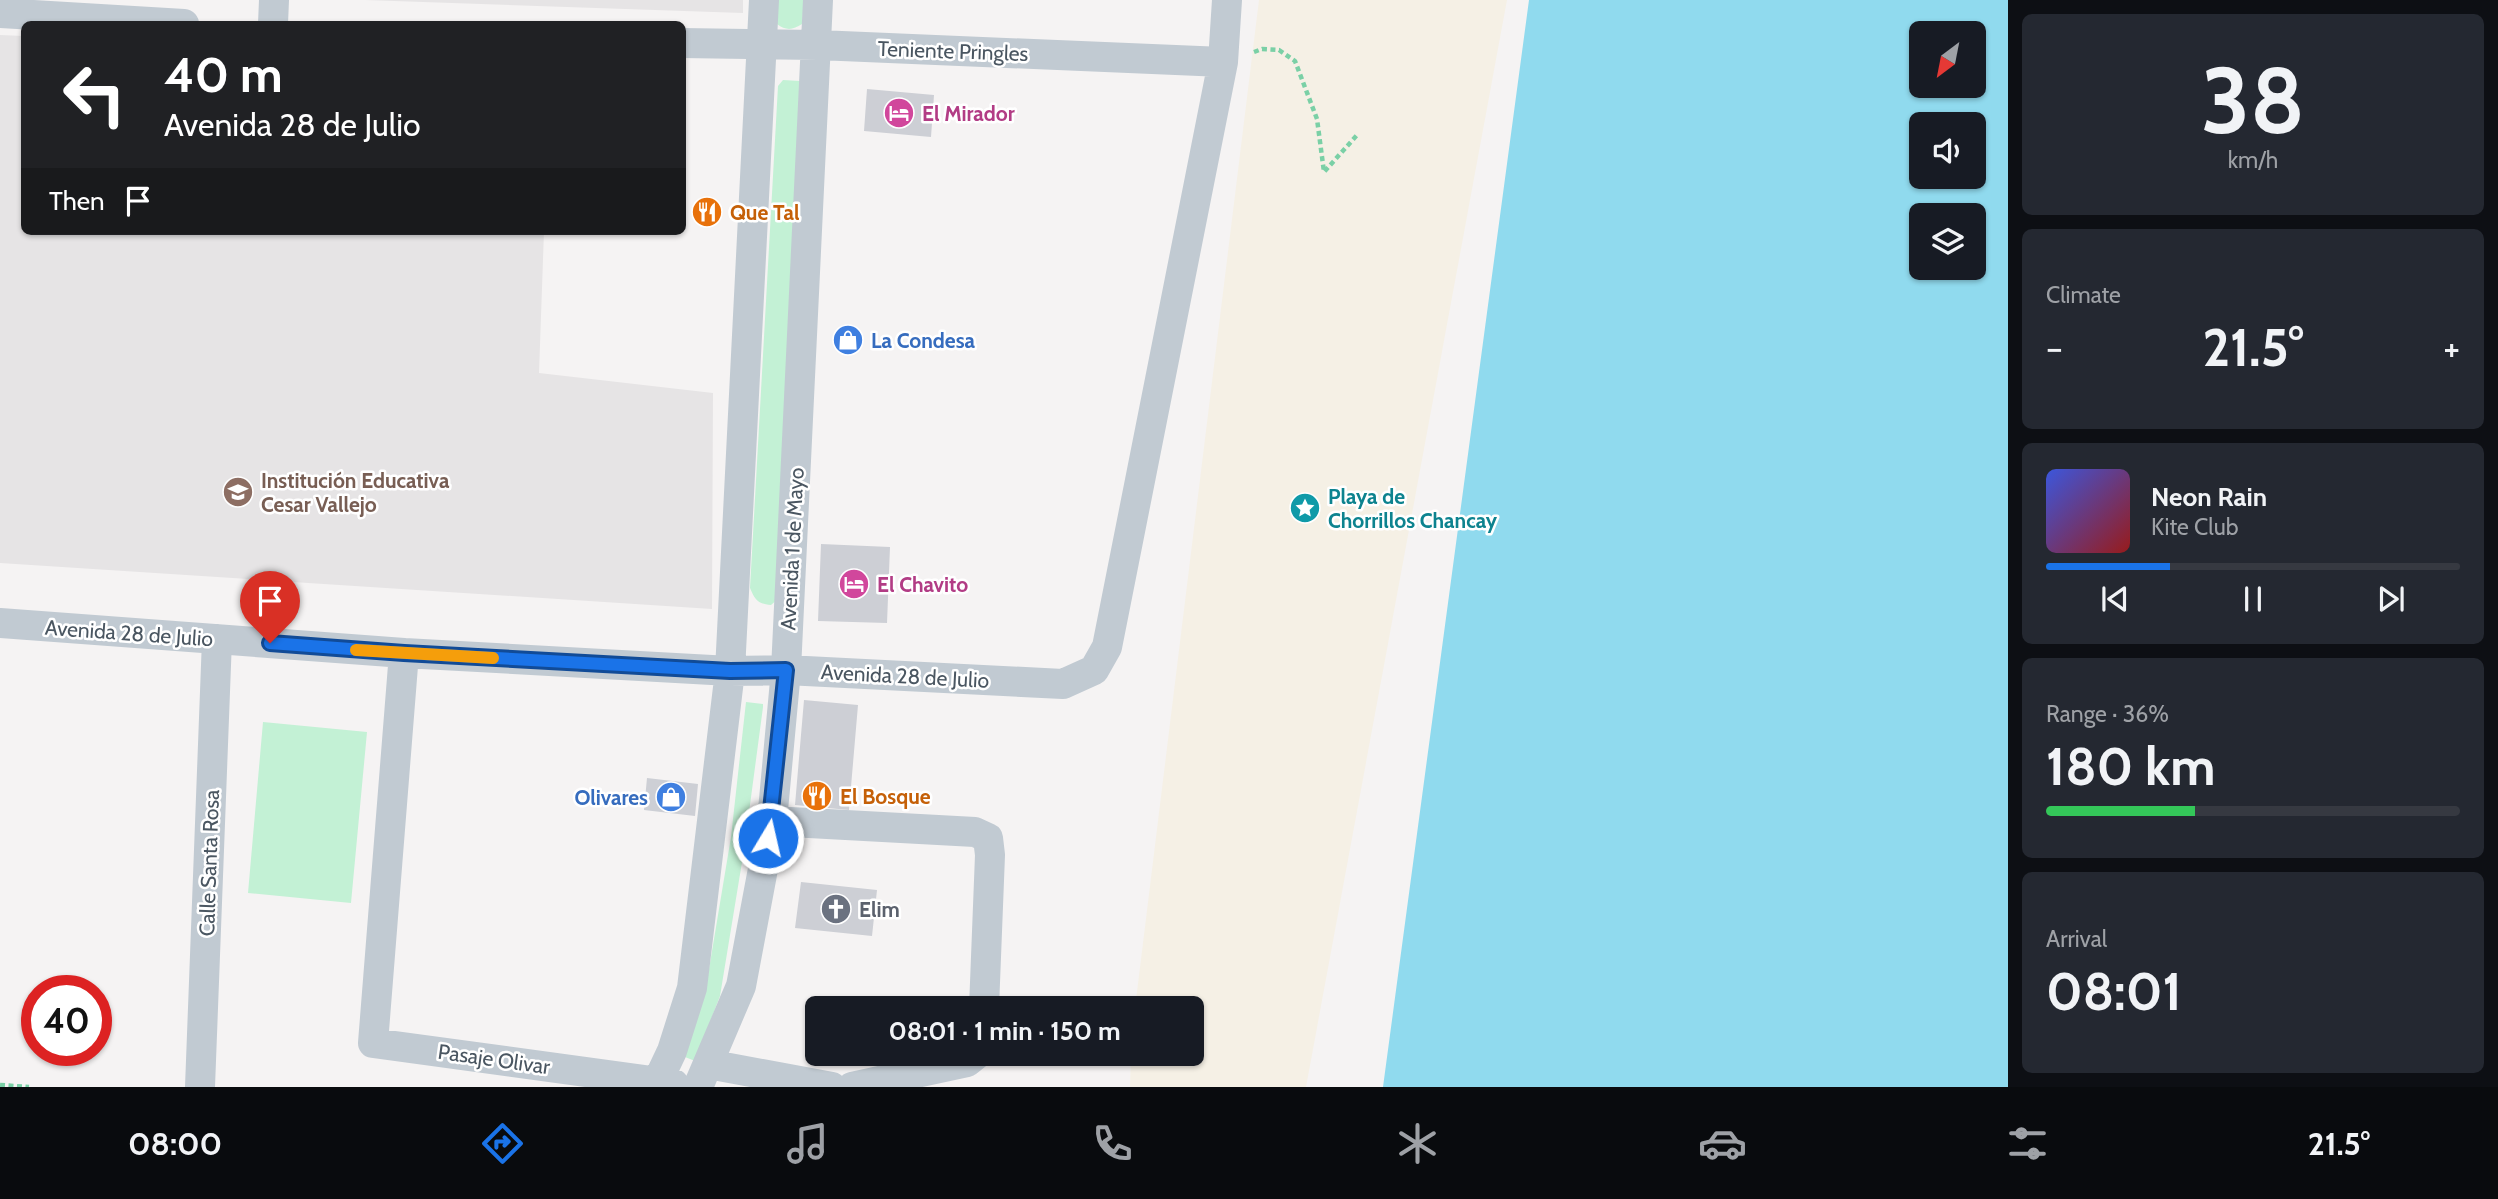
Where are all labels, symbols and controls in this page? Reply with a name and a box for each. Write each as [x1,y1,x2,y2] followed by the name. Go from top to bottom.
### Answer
[1909,21,1986,98] north arrow
[1909,21,1986,280] map controls
[877,36,1029,66] street label: Teniente Pringles
[164,45,283,104] text: 40 m
[2201,45,2305,156] text: 38
[49,49,140,140] icon: left
[882,96,916,130] hotel icon: El Mirador
[922,101,1015,126] place label: El Mirador
[164,105,421,144] text: Avenida 28 de Julio
[1909,112,1986,189] button: sound
[2228,146,2278,174] text: km/h
[119,182,157,220] icon: arrive
[49,185,105,217] text: Then
[690,195,724,229] restaurant icon: Que Tal
[730,200,800,225] place label: Que Tal
[1909,203,1986,280] button: layers
[2046,281,2121,309] text: Climate
[2202,316,2304,379] text: 21.5°
[831,323,865,357] shop icon: La Condesa
[2046,324,2063,371] text: −
[2443,324,2460,371] text: +
[871,328,976,353] place label: La Condesa
[775,467,809,631] street label: Avenida 1 de Mayo
[261,468,450,517] place label: Institución Educativa Cesar Vallejo
[221,475,255,509] school or university icon: Institución Educativa Cesar Vallejo
[2151,481,2267,513] text: Neon Rain
[1328,484,1498,533] place label: Playa de Chorrillos Chancay
[1288,491,1322,525] place icon: Playa de Chorrillos Chancay
[2151,513,2238,541] text: Kite Club
[837,567,871,601] hotel icon: El Chavito
[240,571,300,643] pin
[877,572,968,597] place label: El Chavito
[2096,580,2134,618] icon: previous
[2234,580,2272,618] icon: pause
[2372,580,2410,618] icon: next
[251,582,289,620] icon: arrive
[44,615,214,651] street label: Avenida 28 de Julio
[820,659,990,693] street label: Avenida 28 de Julio
[2046,700,2169,728] text: Range · 36%
[2046,735,2215,798] text: 180 km
[800,779,834,813] restaurant icon: El Bosque
[654,780,688,814] shop icon: Olivares
[840,784,931,809] place label: El Bosque
[574,785,648,810] place label: Olivares
[194,789,224,937] street label: Calle Santa Rosa
[731,801,805,875] position arrow
[819,892,853,926] church icon: Elim
[859,897,900,922] place label: Elim
[2046,925,2107,953] text: Arrival
[2046,960,2182,1023] text: 08:01
[21,975,112,1066] speed limit sign: 40
[888,1015,1121,1047] text: 08:01 · 1 min · 150 m
[436,1039,552,1080] street label: Pasaje Olivar
[478,1119,527,1168] icon: directions
[783,1119,832,1168] icon: music
[1088,1119,1137,1168] icon: phone
[1393,1119,1442,1168] icon: climate
[1698,1119,1747,1168] icon: car
[2003,1119,2052,1168] icon: filters
[128,1124,222,1163] text: 08:00
[2308,1124,2370,1163] text: 21.5°

